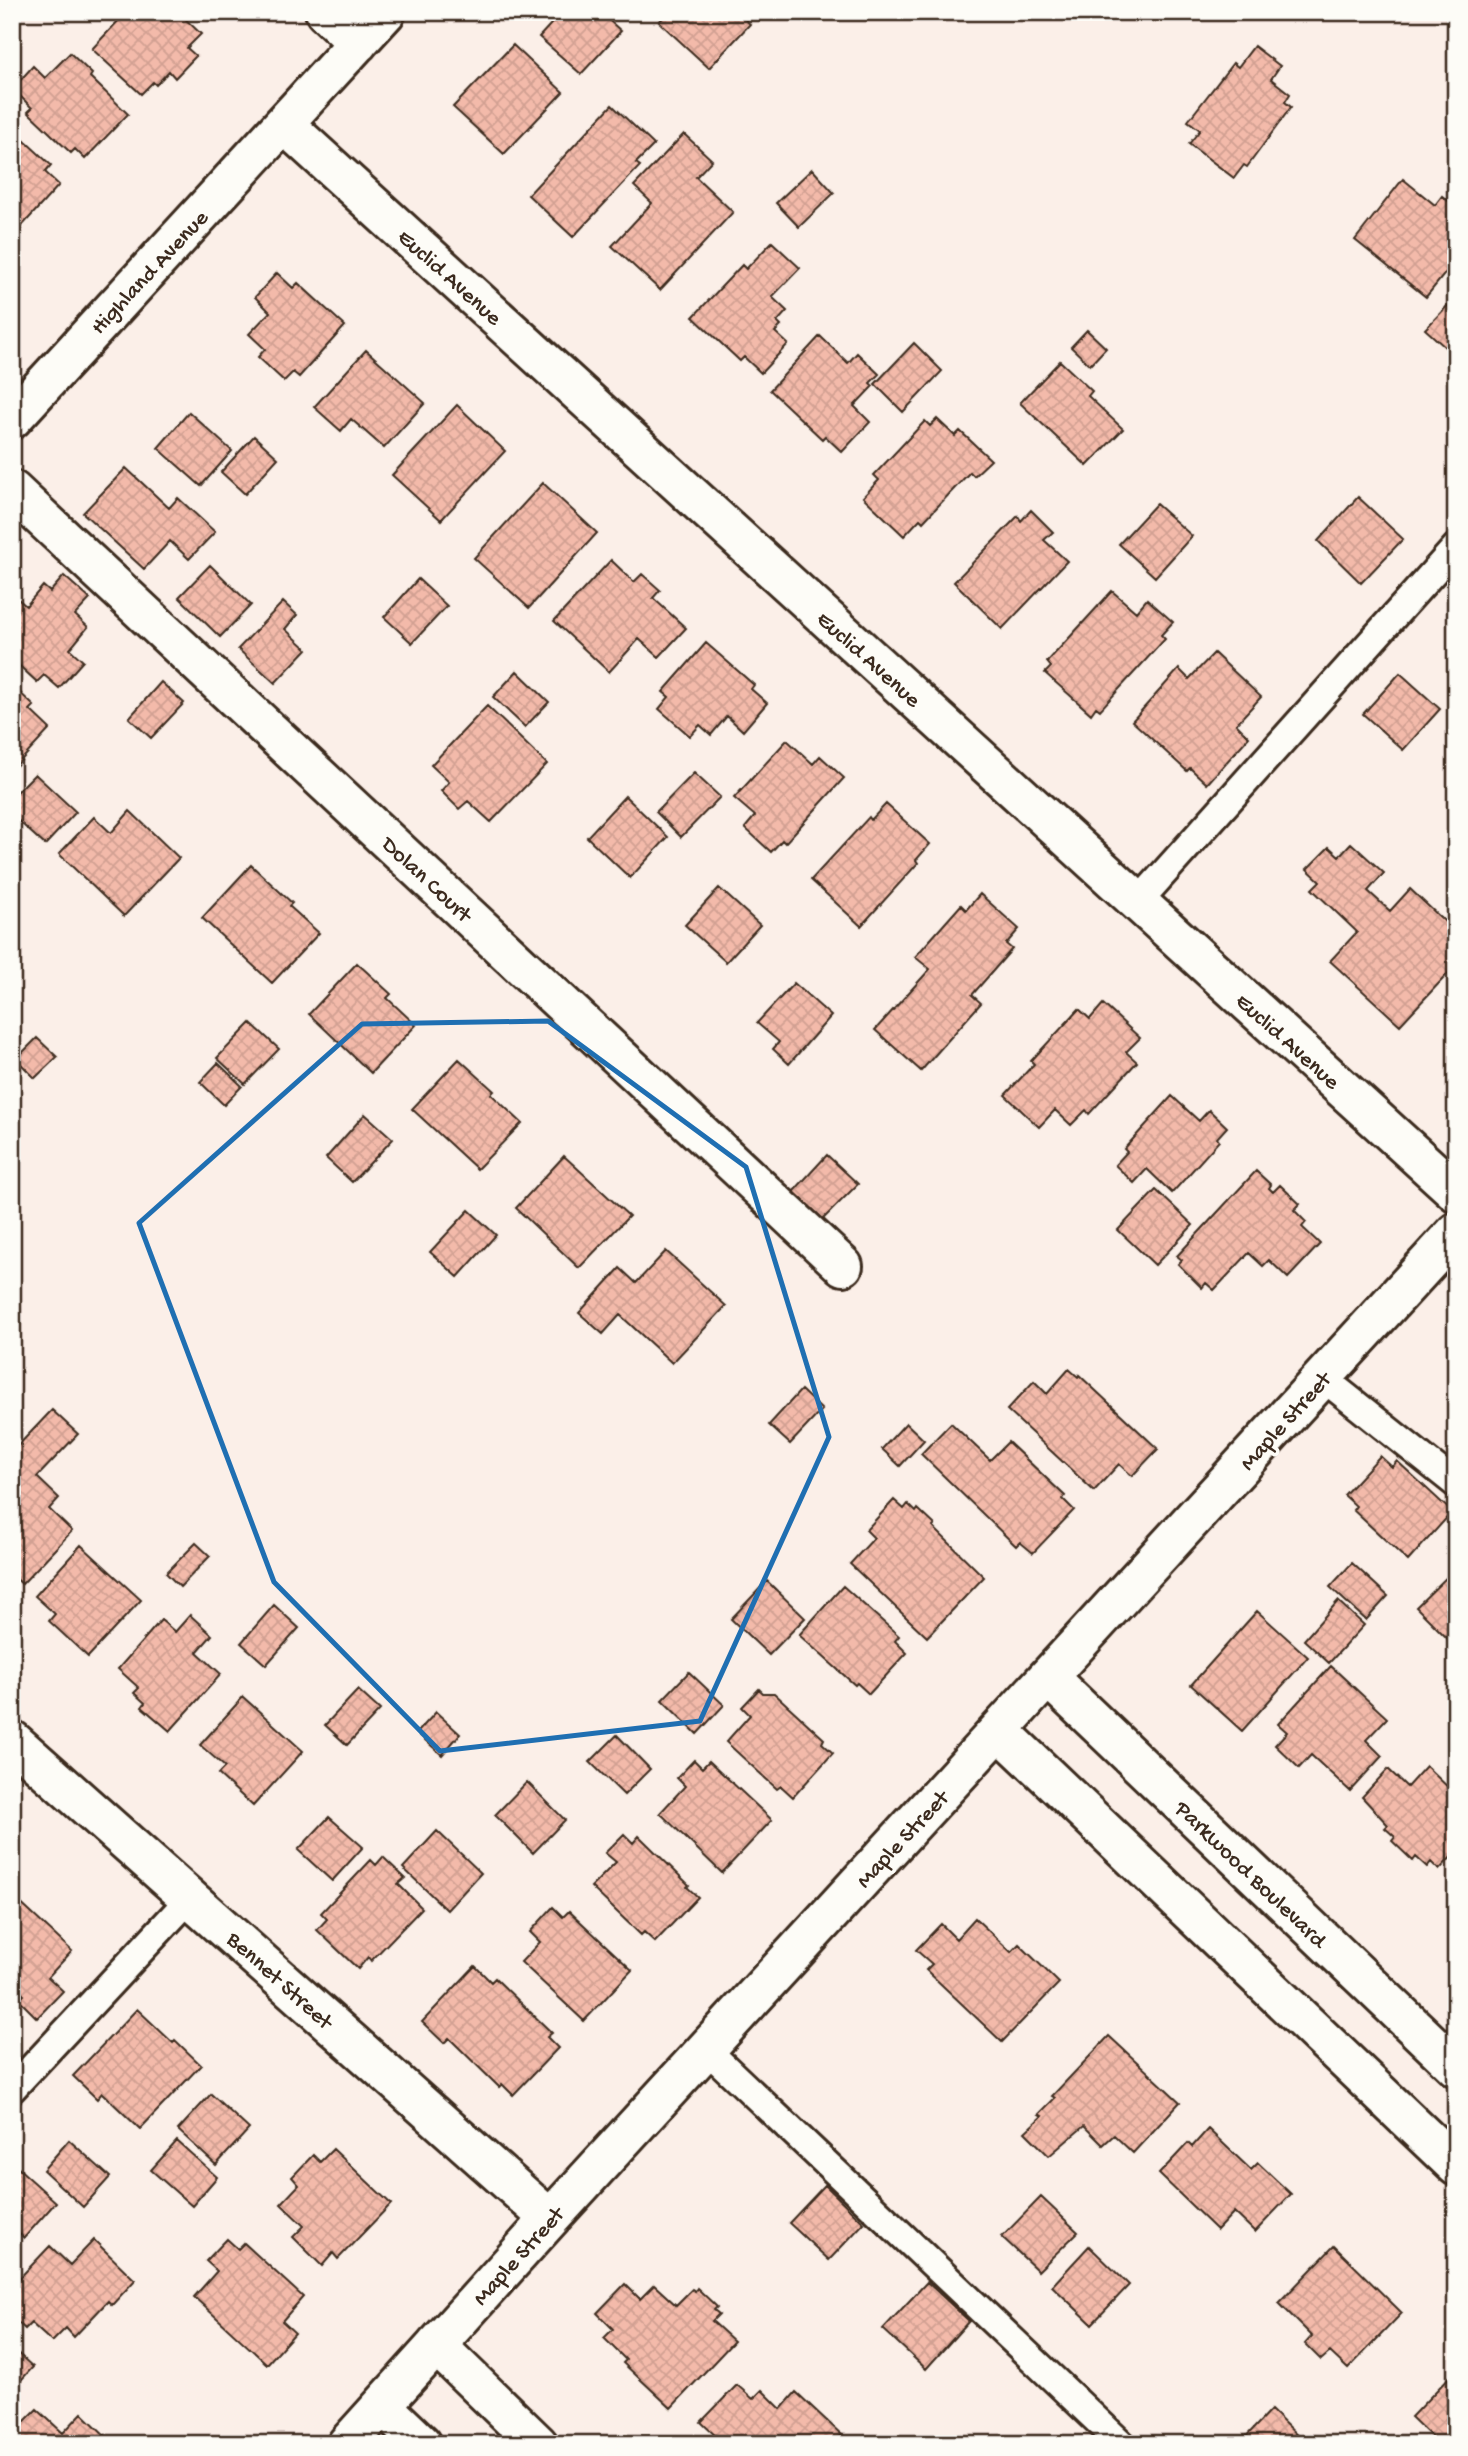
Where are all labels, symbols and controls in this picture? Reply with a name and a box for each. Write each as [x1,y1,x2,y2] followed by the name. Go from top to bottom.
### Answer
[86,205,216,341] street label: Highland Avenue
[391,225,507,333] street label: Euclid Avenue
[810,607,926,715] street label: Euclid Avenue
[373,830,478,930] street label: Dolan Court
[1229,989,1345,1097] street label: Euclid Avenue
[1235,1366,1339,1477] street label: Maple Street
[851,1785,957,1895] street label: Maple Street
[1167,1795,1332,1956] street label: Parkwood Boulevard
[219,1926,338,2037] street label: Bennet Street
[468,2201,572,2312] street label: Maple Street

